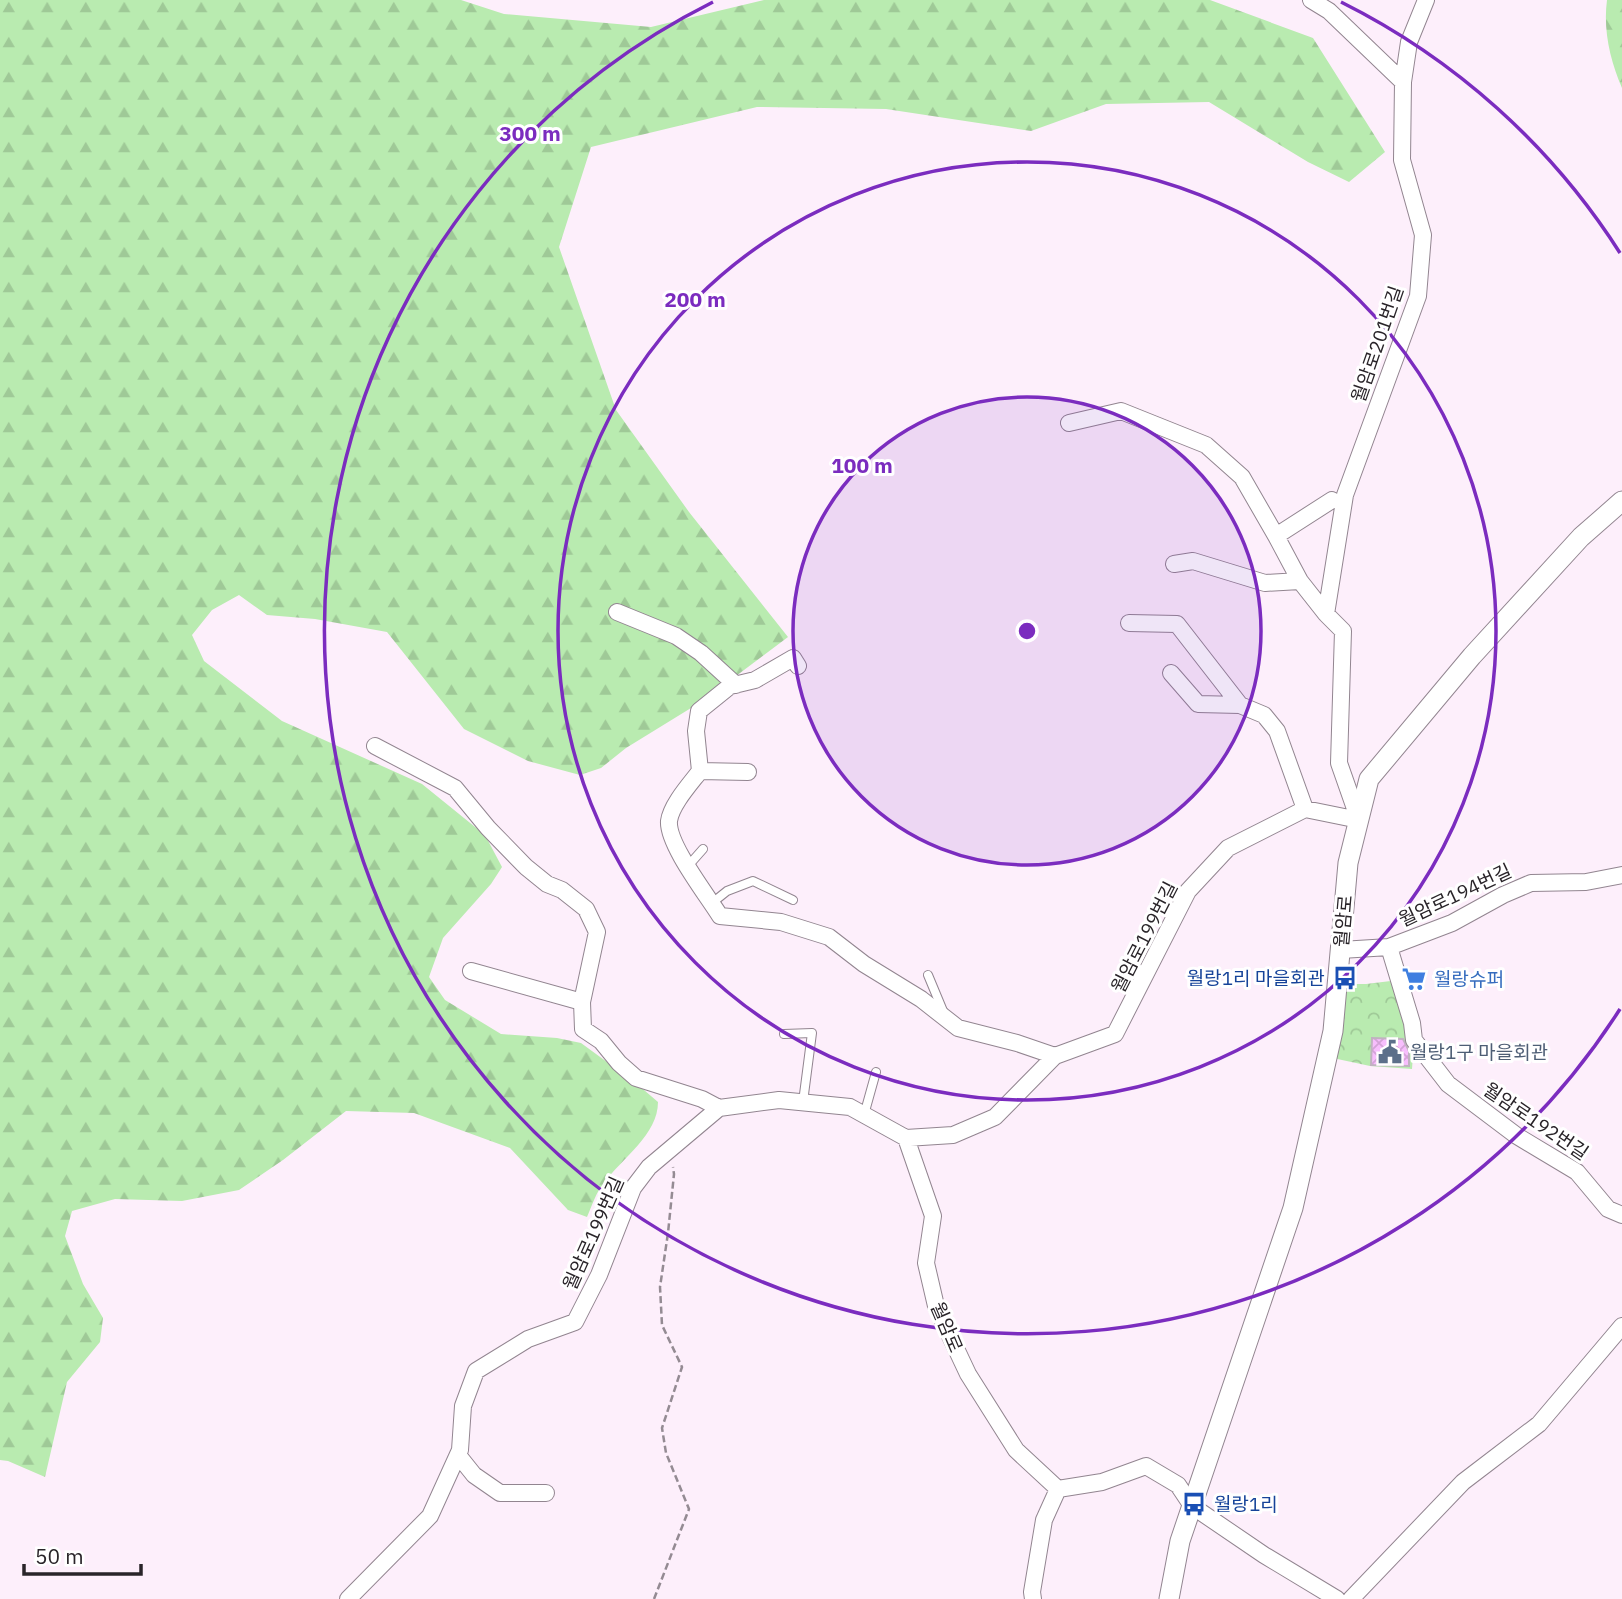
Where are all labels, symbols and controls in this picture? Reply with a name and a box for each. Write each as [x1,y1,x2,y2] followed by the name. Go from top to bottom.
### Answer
[499,119,561,147] text: 300 m
[1346,283,1408,405] street label: 월암로201번길
[664,285,726,313] text: 200 m
[831,451,893,479] text: 100 m
[1015,619,1039,643] centre of rings
[1395,858,1515,932] street label: 월암로194번길
[1106,877,1182,997] street label: 월암로199번길
[1329,894,1357,948] street label: 월암로
[1331,964,1359,992] bus stop icon: 월랑1리 마을회관
[1400,965,1428,993] supermarket icon: 월랑슈퍼
[1187,966,1325,990] place label: 월랑1리 마을회관
[1434,967,1504,991] place label: 월랑슈퍼
[1376,1038,1404,1066] public building icon: 월랑1구 마을회관
[1410,1040,1548,1064] place label: 월랑1구 마을회관
[1479,1077,1593,1165] street label: 월암로192번길
[557,1173,629,1293] street label: 월암로199번길
[926,1298,968,1356] street label: 월암로
[1180,1490,1208,1518] bus stop icon: 월랑1리
[1214,1492,1278,1516] place label: 월랑1리
[24,1532,142,1576] scale bar
[35,1542,84,1570] text: 50 m

